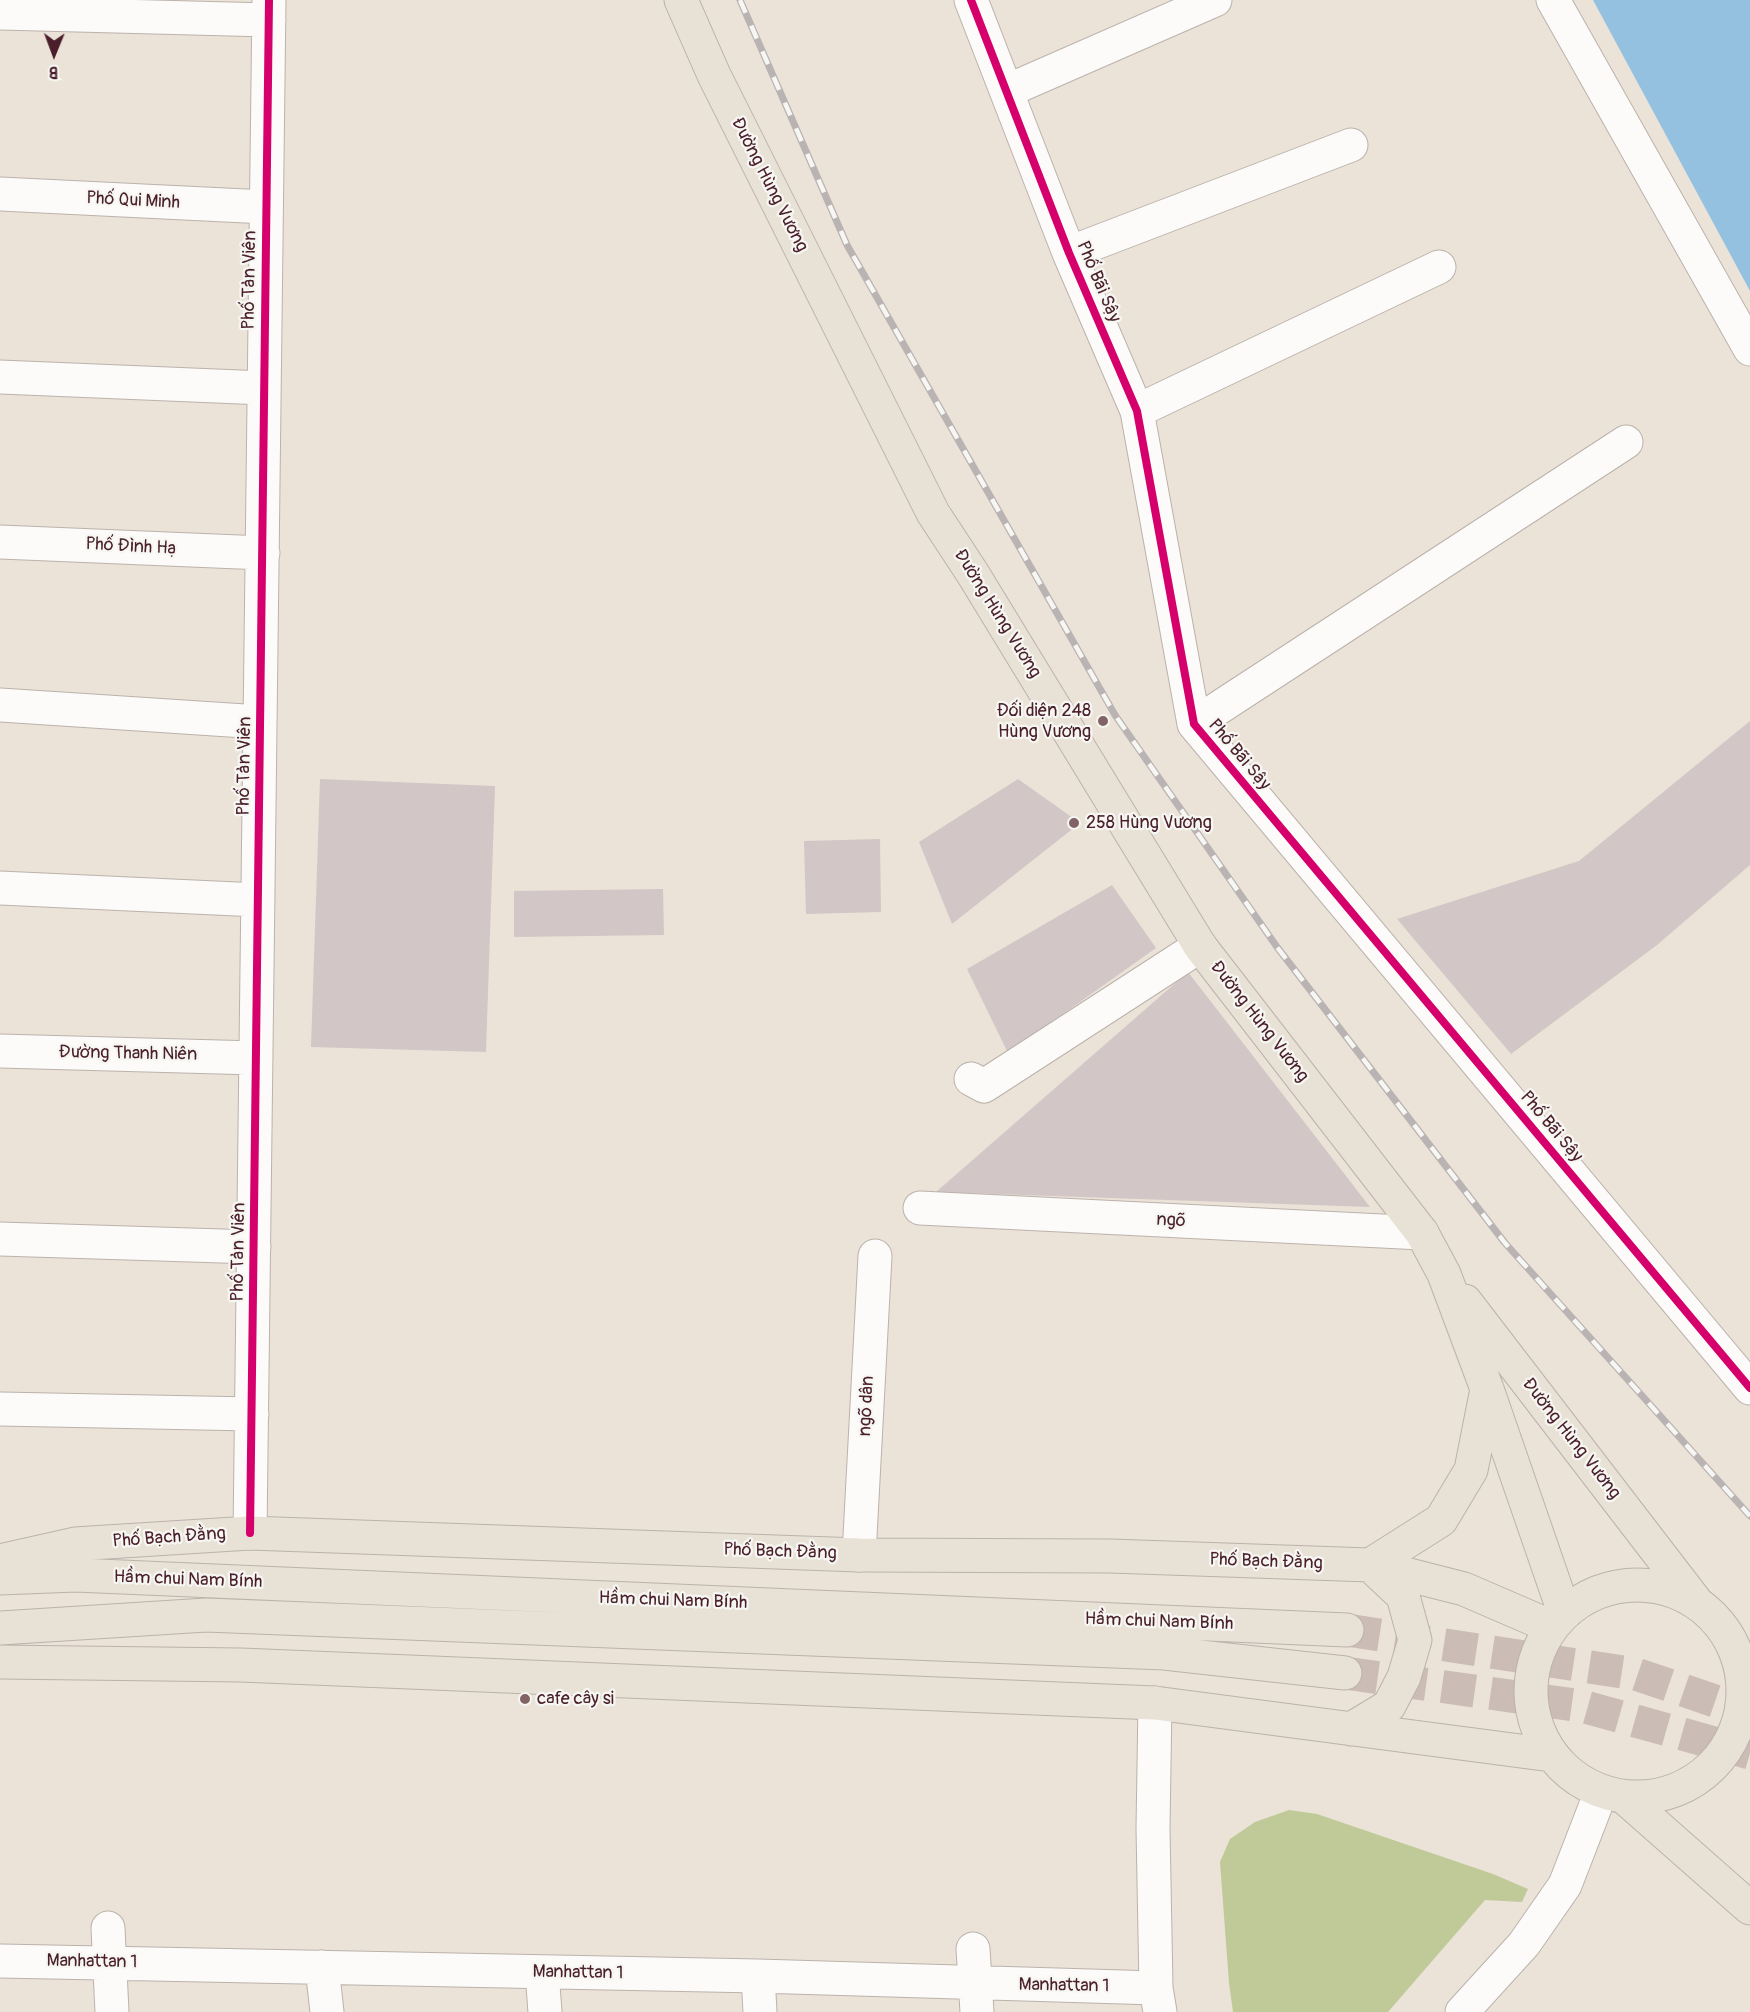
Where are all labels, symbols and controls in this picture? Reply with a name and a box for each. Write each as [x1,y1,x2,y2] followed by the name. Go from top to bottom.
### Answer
[24,24,84,84] north arrow
[49,62,58,82] text: B
[726,114,812,256] street label: Đường Hùng Vương
[86,188,180,214] street label: Phố Qui Minh
[238,230,262,330] street label: Phố Tản Viên
[1071,238,1125,326] street label: Phố Bãi Sậy
[85,534,177,560] street label: Phố Đình Hạ
[949,546,1045,682] street label: Đường Hùng Vương
[997,700,1091,742] place label: Đối diện 248 Hùng Vương
[1096,714,1110,728] marker: Đối diện 248 Hùng Vương
[1203,715,1275,795] street label: Phố Bãi Sậy
[233,716,257,816] street label: Phố Tản Viên
[1086,812,1212,834] place label: 258 Hùng Vương
[1067,816,1081,830] marker: 258 Hùng Vương
[1205,957,1313,1087] street label: Đường Hùng Vương
[58,1042,198,1066] street label: Đường Thanh Niên
[1515,1087,1587,1167] street label: Phố Bãi Sậy
[227,1202,251,1302] street label: Phố Tản Viên
[1156,1209,1186,1233] street label: ngõ
[1517,1374,1625,1504] street label: Đường Hùng Vương
[855,1375,879,1437] street label: ngõ dân
[112,1523,226,1553] street label: Phố Bạch Đằng
[723,1539,837,1565] street label: Phố Bạch Đằng
[1209,1549,1323,1575] street label: Phố Bạch Đằng
[113,1567,263,1593] street label: Hầm chui Nam Bính
[598,1588,748,1614] street label: Hầm chui Nam Bính
[1084,1609,1234,1635] street label: Hầm chui Nam Bính
[537,1688,614,1710] place label: cafe cây si
[518,1692,532,1706] marker: cafe cây si
[46,1950,138,1974] street label: Manhattan 1
[532,1961,624,1985] street label: Manhattan 1
[1018,1974,1110,1998] street label: Manhattan 1

